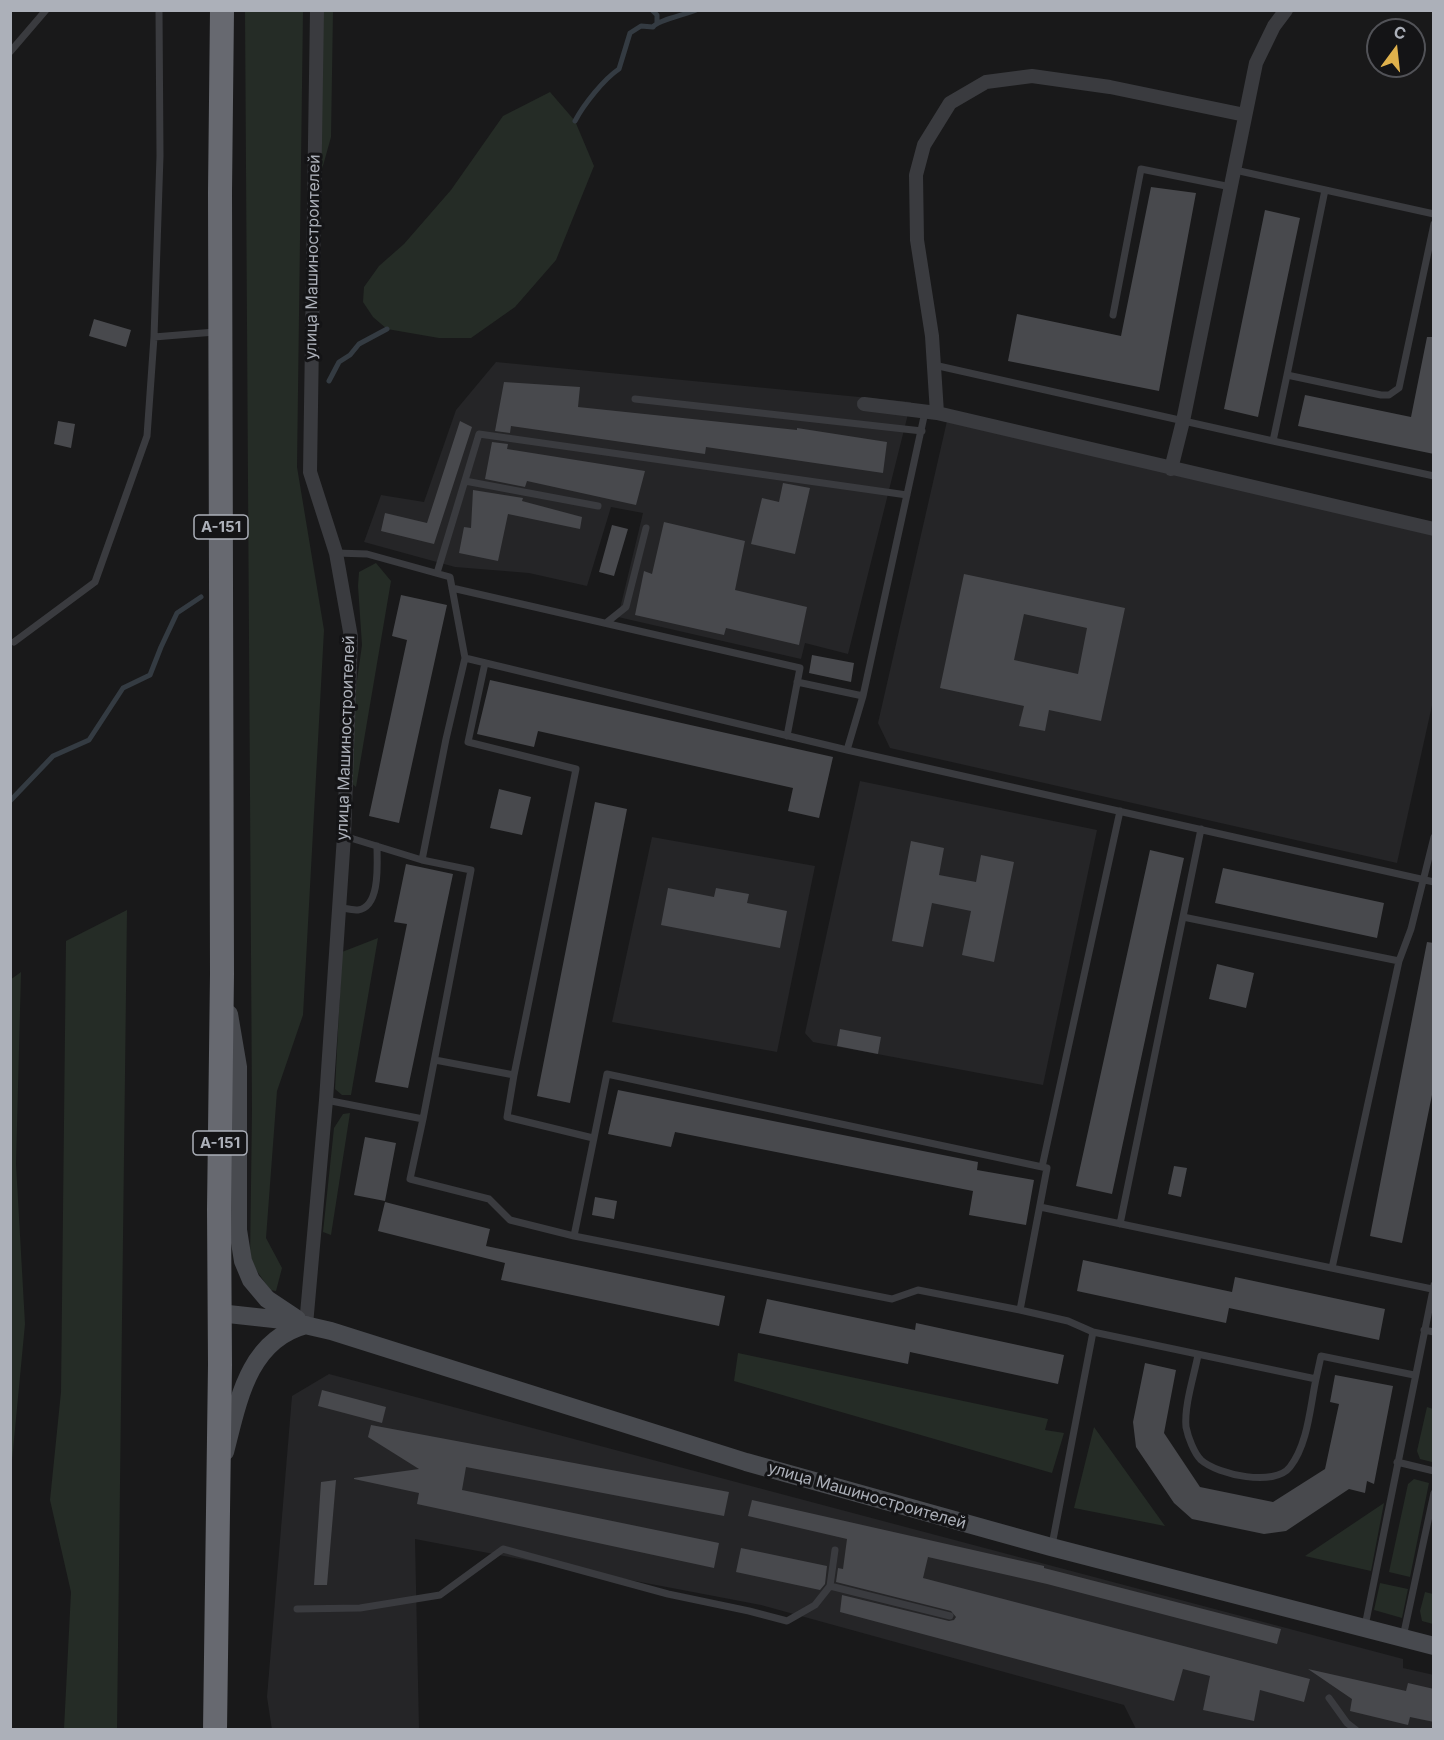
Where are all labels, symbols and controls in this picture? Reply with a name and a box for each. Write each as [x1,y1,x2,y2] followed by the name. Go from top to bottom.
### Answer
[1366,18,1426,78] north arrow
[1392,21,1408,44] text: С
[302,154,324,360] street label: улица Машиностроителей
[194,515,248,539] road number: А-151
[333,635,359,841] street label: улица Машиностроителей
[193,1131,247,1155] road number: А-151
[766,1458,968,1534] street label: улица Машиностроителей

